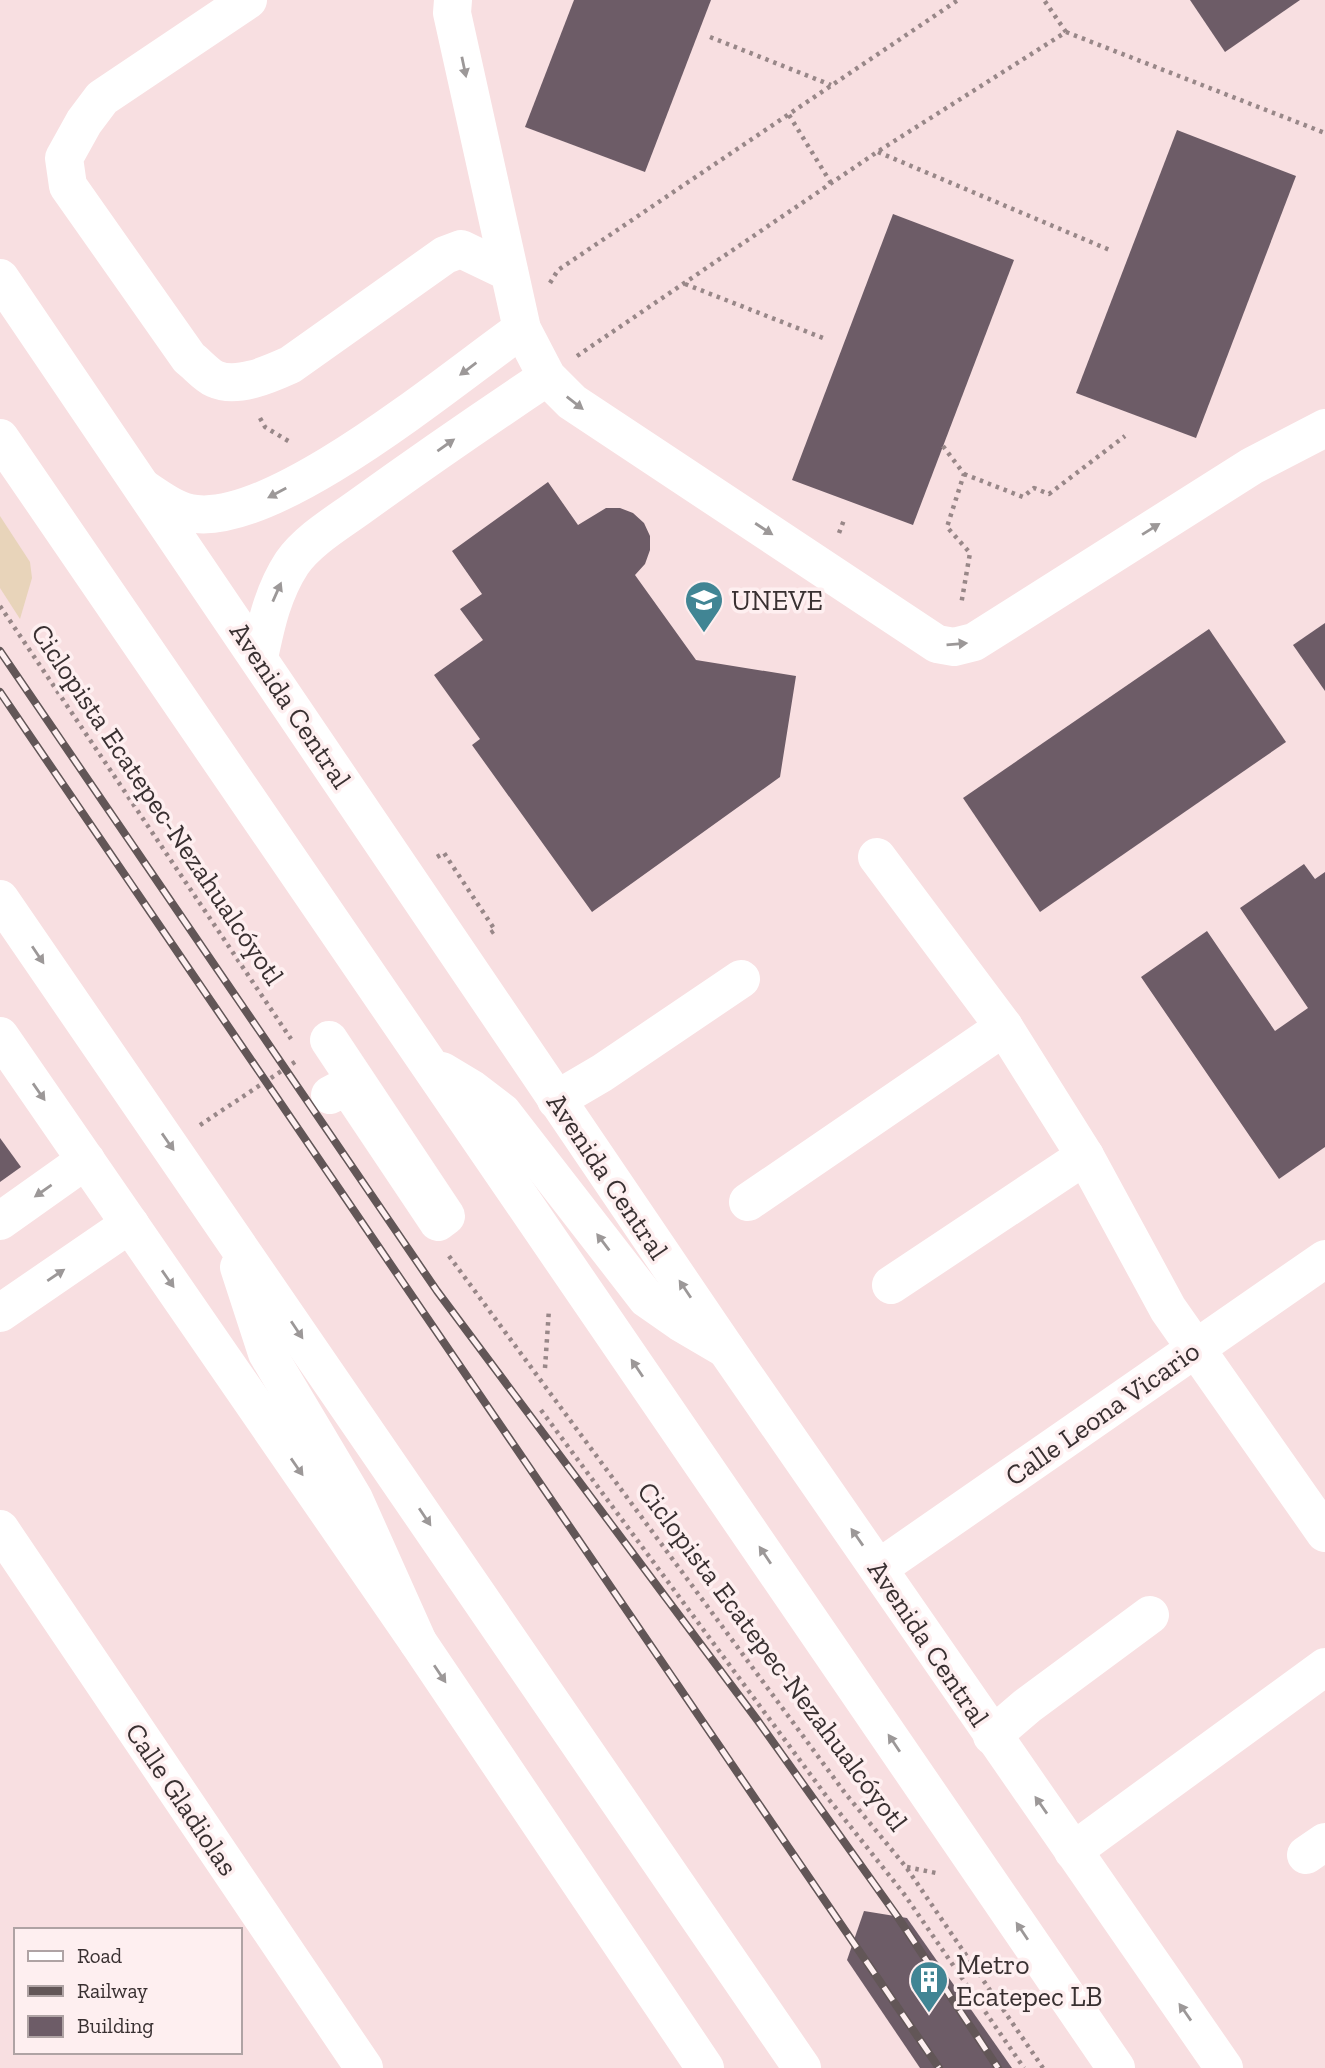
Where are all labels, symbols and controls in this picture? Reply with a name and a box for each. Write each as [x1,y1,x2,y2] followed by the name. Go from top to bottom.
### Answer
[458,56,469,78] one-way arrow
[459,362,477,377] one-way arrow
[565,396,583,411] one-way arrow
[437,438,455,452] one-way arrow
[267,487,287,499] one-way arrow
[754,523,774,536] one-way arrow
[1141,523,1161,536] one-way arrow
[683,579,725,634] school or university icon: UNEVE
[272,582,283,603] one-way arrow
[731,584,823,617] place label: UNEVE
[223,616,358,795] street label: Avenida Central
[24,617,291,991] street label: Ciclopista Ecatepec-Nezahualcóyotl
[946,638,968,649] one-way arrow
[32,945,45,965] one-way arrow
[32,1083,46,1101] one-way arrow
[540,1087,675,1266] street label: Avenida Central
[161,1133,175,1151] one-way arrow
[34,1184,52,1198] one-way arrow
[595,1233,610,1251] one-way arrow
[47,1268,65,1282] one-way arrow
[161,1270,175,1288] one-way arrow
[679,1279,692,1299] one-way arrow
[290,1321,304,1339] one-way arrow
[999,1334,1206,1493] street label: Calle Leona Vicario
[630,1359,644,1377] one-way arrow
[290,1457,303,1476] one-way arrow
[630,1475,915,1837] street label: Ciclopista Ecatepec-Nezahualcóyotl
[418,1508,431,1527] one-way arrow
[850,1528,864,1546] one-way arrow
[758,1546,772,1564] one-way arrow
[861,1554,996,1733] street label: Avenida Central
[433,1664,446,1684] one-way arrow
[118,1717,245,1882] street label: Calle Gladiolas
[887,1734,901,1752] one-way arrow
[1034,1796,1048,1814] one-way arrow
[1015,1922,1029,1940] one-way arrow
[14,1928,242,2054] legend
[77,1943,123,1968] text: Road
[956,1948,1103,2013] place label: Metro Ecatepec LB
[908,1959,950,2014] building icon: Metro Ecatepec LB
[77,1978,148,2003] text: Railway
[1178,2003,1192,2021] one-way arrow
[77,2013,154,2038] text: Building

